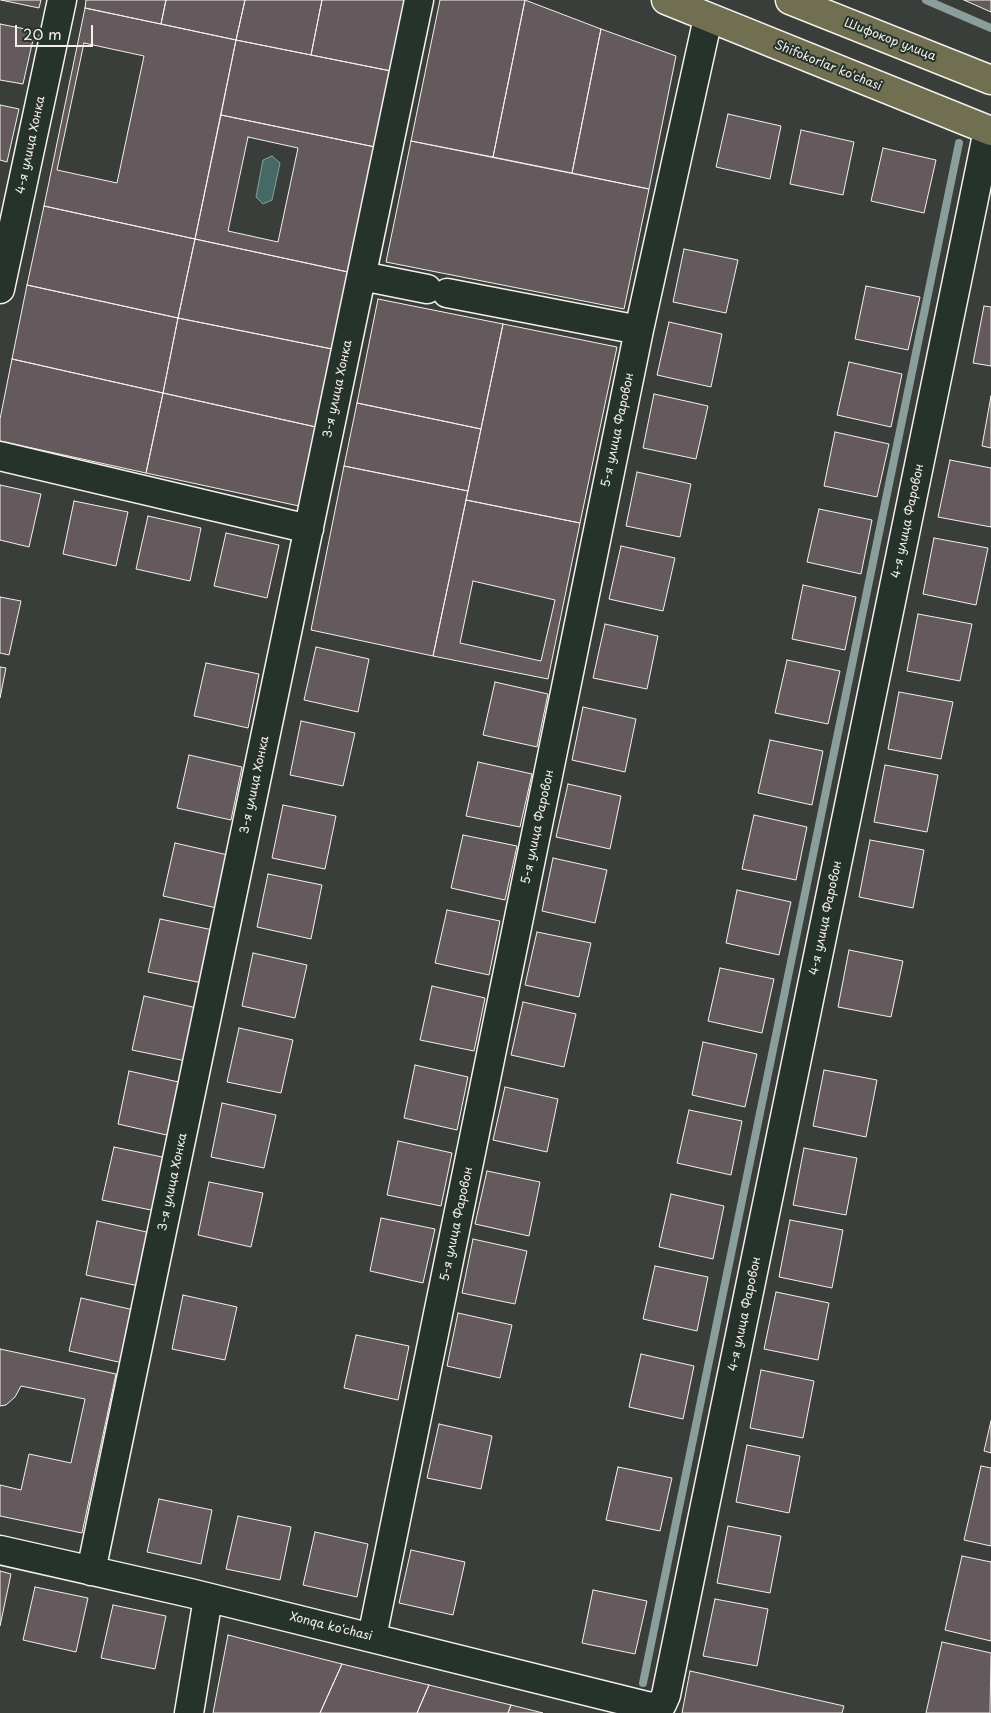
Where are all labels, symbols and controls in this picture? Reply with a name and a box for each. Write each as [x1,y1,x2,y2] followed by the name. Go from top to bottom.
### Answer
[18,15,95,47] scale bar
[842,16,938,64] street label: Шифокор улица
[23,22,62,45] text: 20 m
[772,38,884,94] street label: Shifokorlar ko'chasi
[14,95,48,195] street label: 4-я улица Хонка
[321,339,355,439] street label: 3-я улица Хонка
[599,371,637,489] street label: 5-я улица Фаровон
[889,462,927,580] street label: 4-я улица Фаровон
[238,735,272,835] street label: 3-я улица Хонка
[519,768,557,886] street label: 5-я улица Фаровон
[807,859,845,977] street label: 4-я улица Фаровон
[156,1132,190,1232] street label: 3-я улица Хонка
[438,1165,476,1283] street label: 5-я улица Фаровон
[726,1255,764,1373] street label: 4-я улица Фаровон
[288,1610,374,1644] street label: Xonqa ko'chasi

